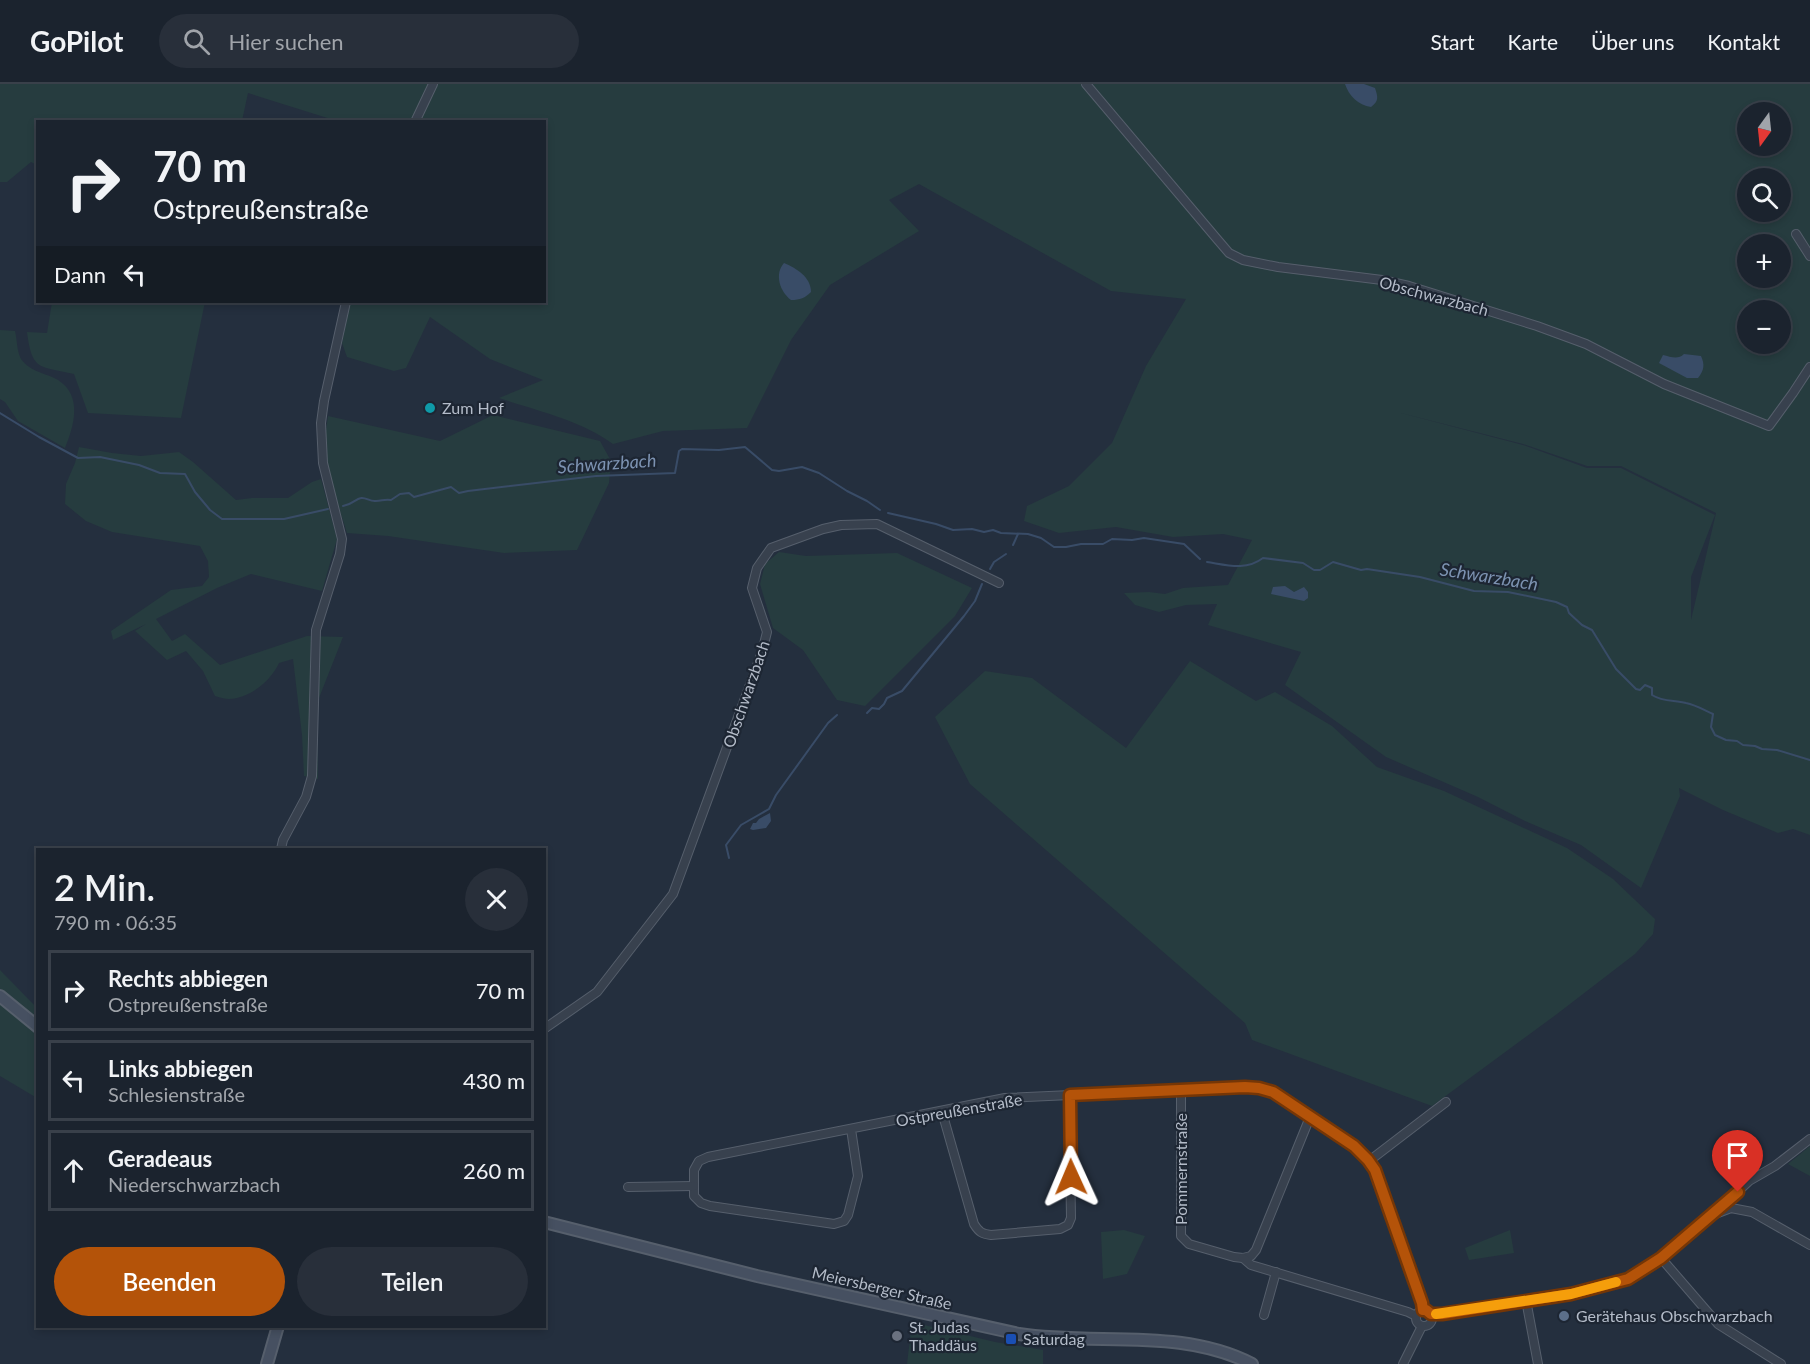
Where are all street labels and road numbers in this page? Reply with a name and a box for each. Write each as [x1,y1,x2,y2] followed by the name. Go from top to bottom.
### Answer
[1378,272,1491,319] street label: Obschwarzbach
[718,638,773,750] street label: Obschwarzbach
[894,1089,1024,1130] street label: Ostpreußenstraße
[1171,1113,1190,1225] street label: Pommernstraße
[810,1262,954,1313] street label: Meiersberger Straße

